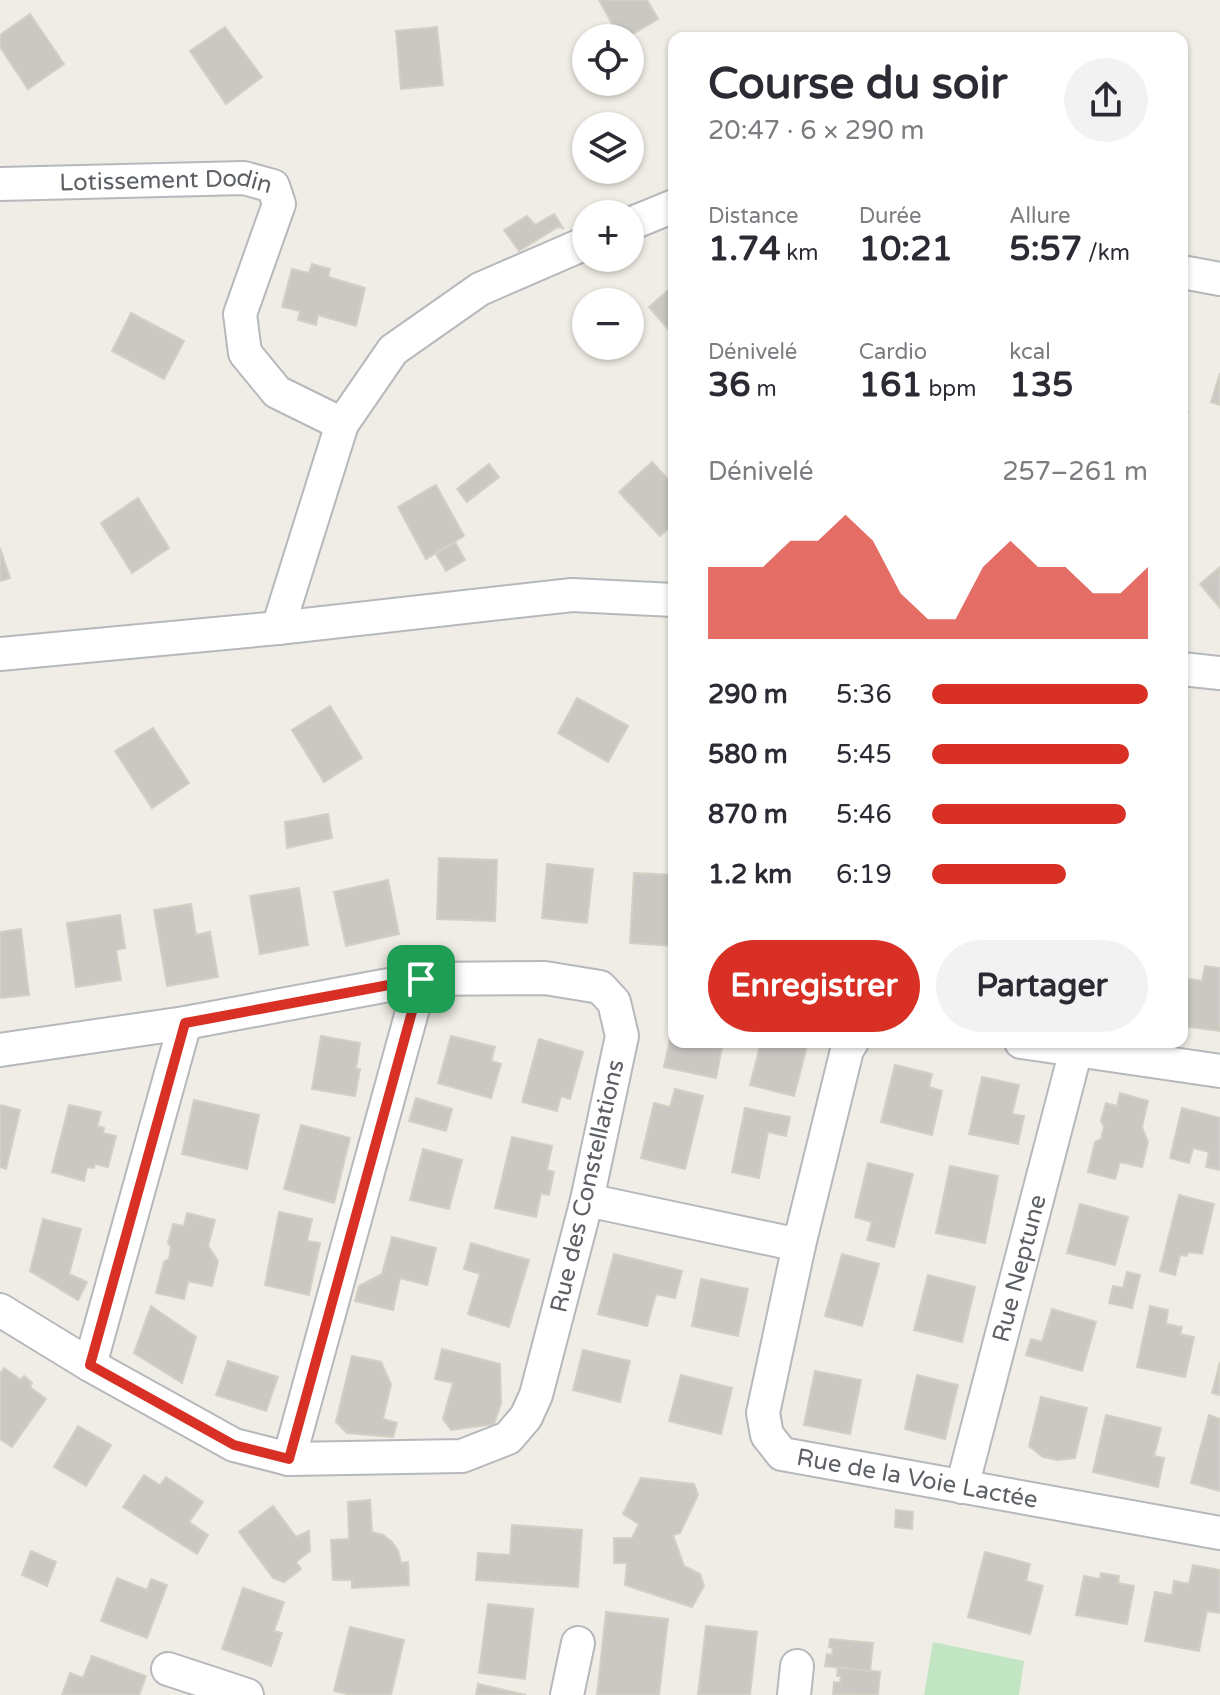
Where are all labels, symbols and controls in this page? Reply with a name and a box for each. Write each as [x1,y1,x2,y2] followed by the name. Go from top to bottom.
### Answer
[572,24,644,360] map controls
[572,24,644,96] button: locate
[708,58,1007,111] text: Course du soir
[1064,58,1148,142] button: share
[572,112,644,184] button: layers
[708,115,924,146] text: 20:47 · 6 × 290 m
[59,163,275,200] street label: Lotissement Dodin
[572,200,644,272] button: +
[708,203,799,229] text: Distance
[859,203,921,229] text: Durée
[1009,203,1071,229] text: Allure
[708,229,781,270] text: 1.74
[859,229,953,270] text: 10:21
[1009,229,1082,270] text: 5:57
[781,240,818,266] text: km
[1082,240,1130,266] text: /km
[572,288,644,360] button: −
[708,339,797,365] text: Dénivelé
[859,339,927,365] text: Cardio
[1009,339,1051,365] text: kcal
[708,365,751,406] text: 36
[859,365,923,406] text: 161
[1009,365,1073,406] text: 135
[751,376,777,402] text: m
[923,376,976,402] text: bpm
[708,456,814,487] text: Dénivelé
[1002,456,1148,487] text: 257–261 m
[708,679,788,710] text: 290 m
[836,679,892,710] text: 5:36
[708,739,788,770] text: 580 m
[836,739,892,770] text: 5:45
[708,799,788,830] text: 870 m
[836,799,892,830] text: 5:46
[708,859,792,890] text: 1.2 km
[836,859,892,890] text: 6:19
[708,940,920,1032] button: Enregistrer
[936,940,1148,1032] button: Partager
[387,945,455,1013] pin
[399,957,443,1001] icon: arrive
[544,1057,631,1315] street label: Rue des Constellations
[986,1192,1053,1345] street label: Rue Neptune
[794,1443,1040,1515] street label: Rue de la Voie Lactée

